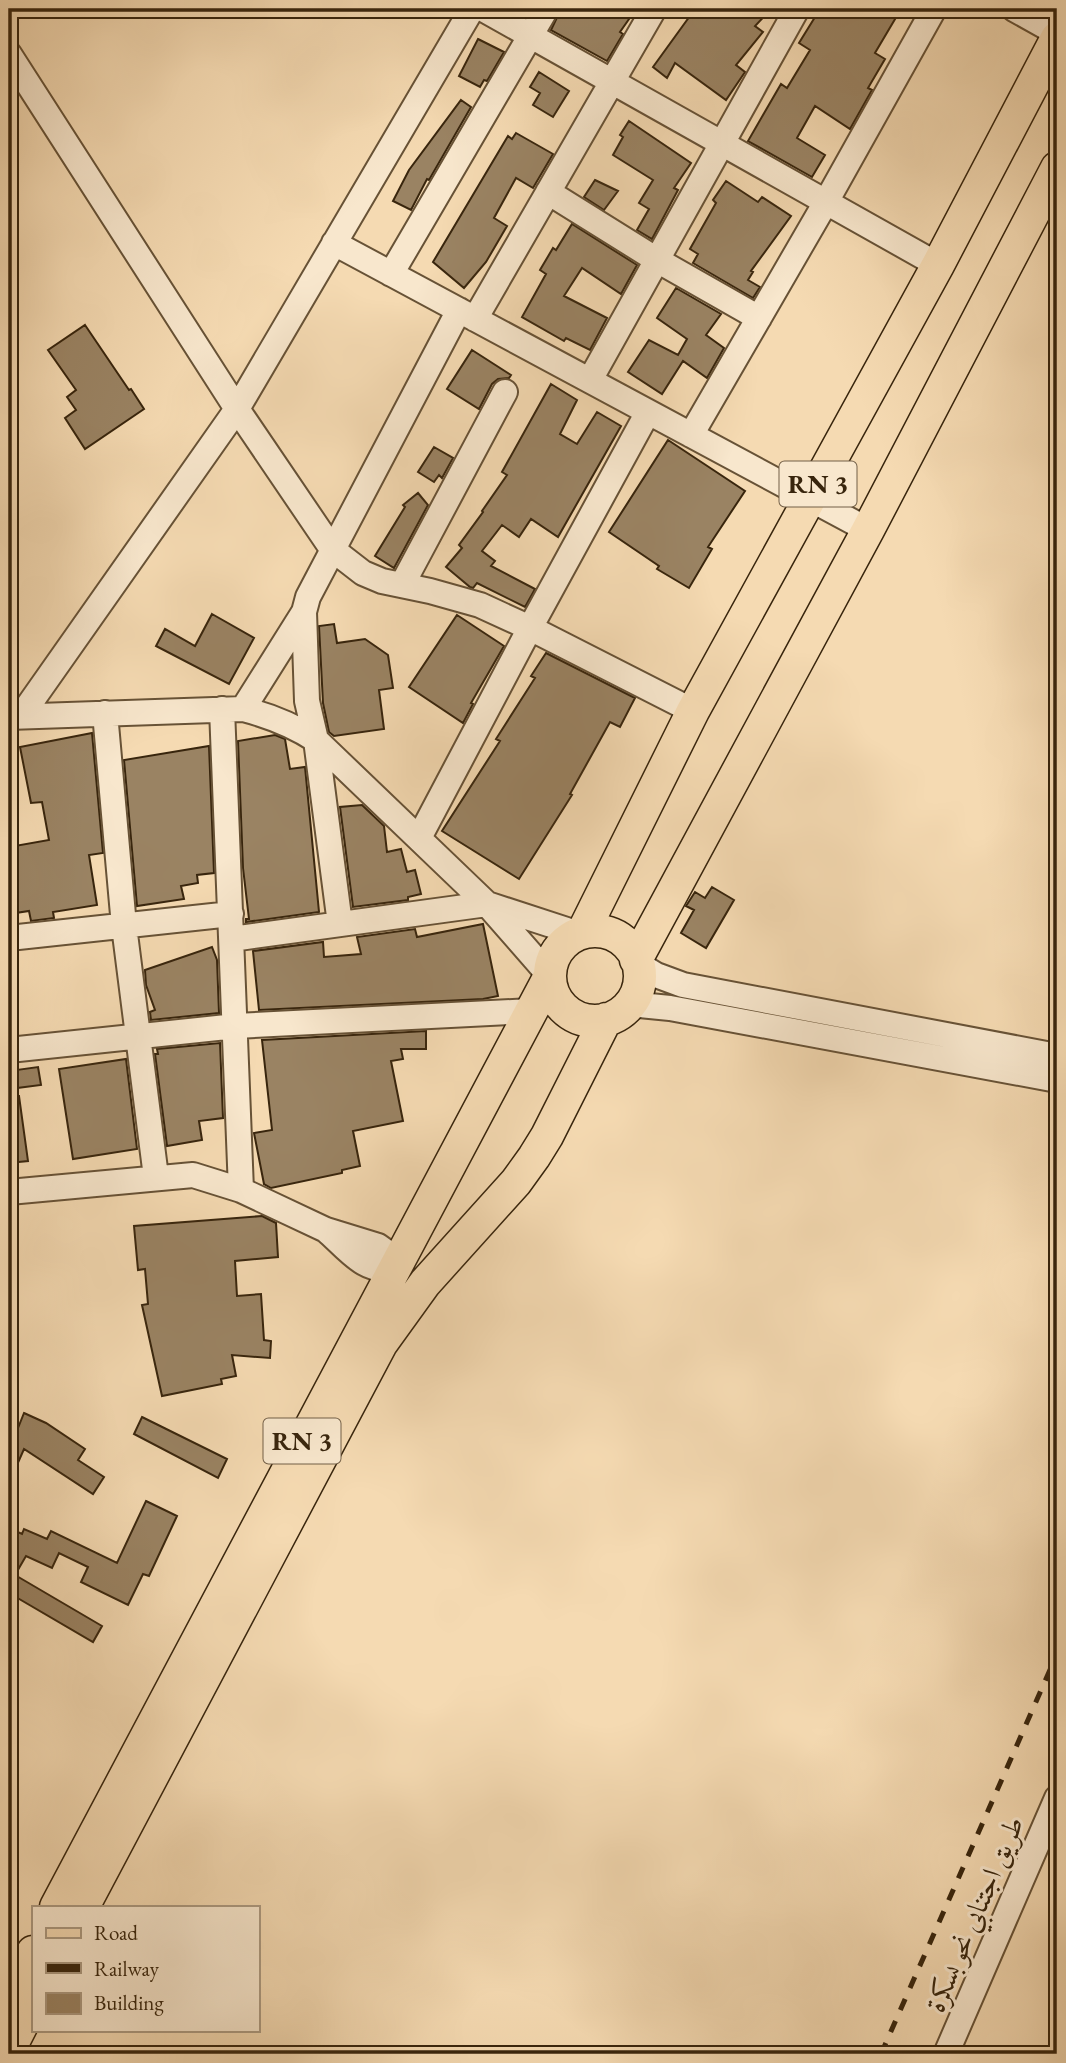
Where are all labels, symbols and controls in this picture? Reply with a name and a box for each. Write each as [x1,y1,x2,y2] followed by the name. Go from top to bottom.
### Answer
[780,462,856,506] road number: RN 3
[264,1418,340,1464] road number: RN 3
[917,1811,1036,2019] street label: طريق اجتنابي نحو بسكرة
[32,1906,259,2032] legend
[94,1919,138,1946] text: Road
[94,1955,160,1982] text: Railway
[94,1989,164,2016] text: Building

